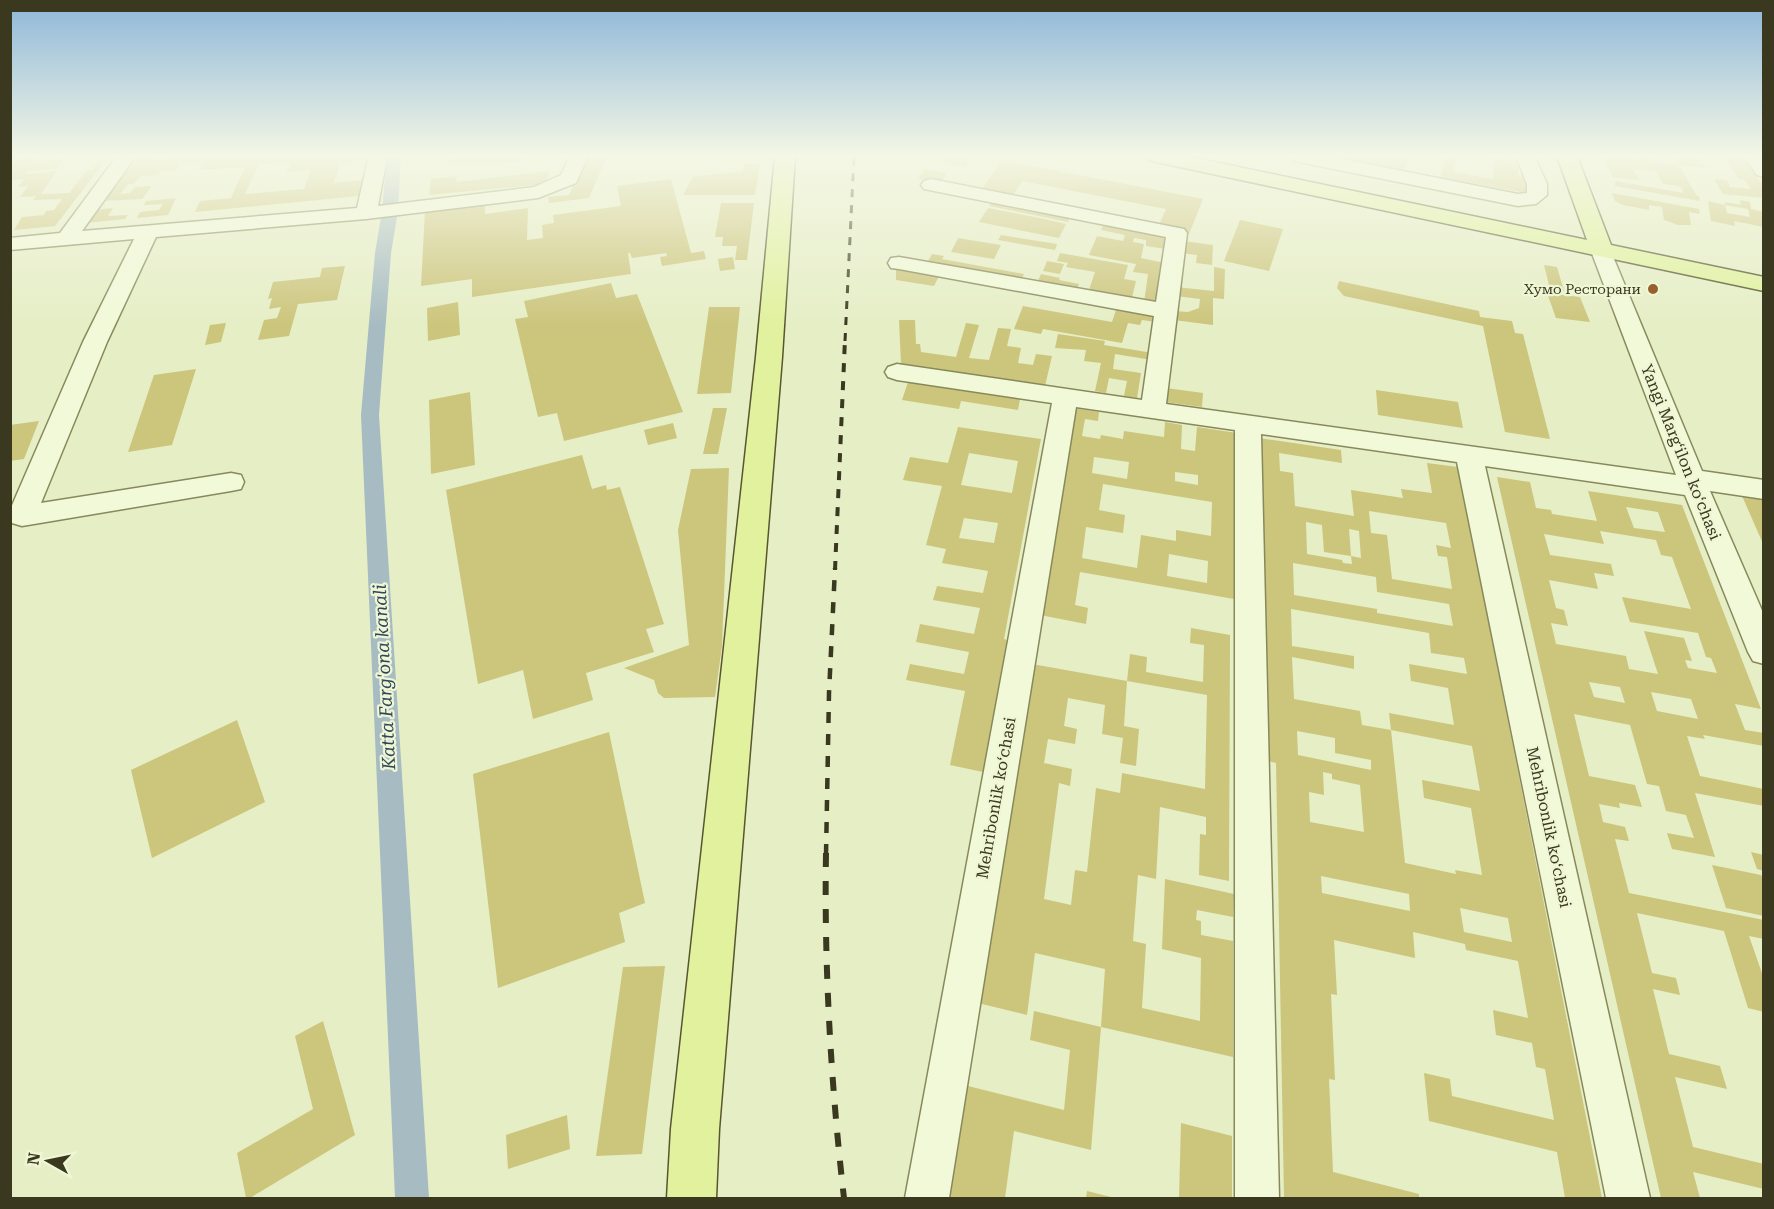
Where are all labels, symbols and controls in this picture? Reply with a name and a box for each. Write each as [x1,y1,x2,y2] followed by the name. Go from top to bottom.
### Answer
[1524,281,1641,297] place label: Хумо Ресторани
[1646,282,1660,296] marker: Хумо Ресторани
[1637,361,1725,543] street label: Yangi Margʻilon koʻchasi
[369,583,399,771] water label: Katta Farg'ona kanali
[972,716,1020,880] street label: Mehribonlik koʻchasi
[1523,745,1575,909] street label: Mehribonlik koʻchasi
[18,1131,78,1191] north arrow
[23,1151,44,1166] text: N

